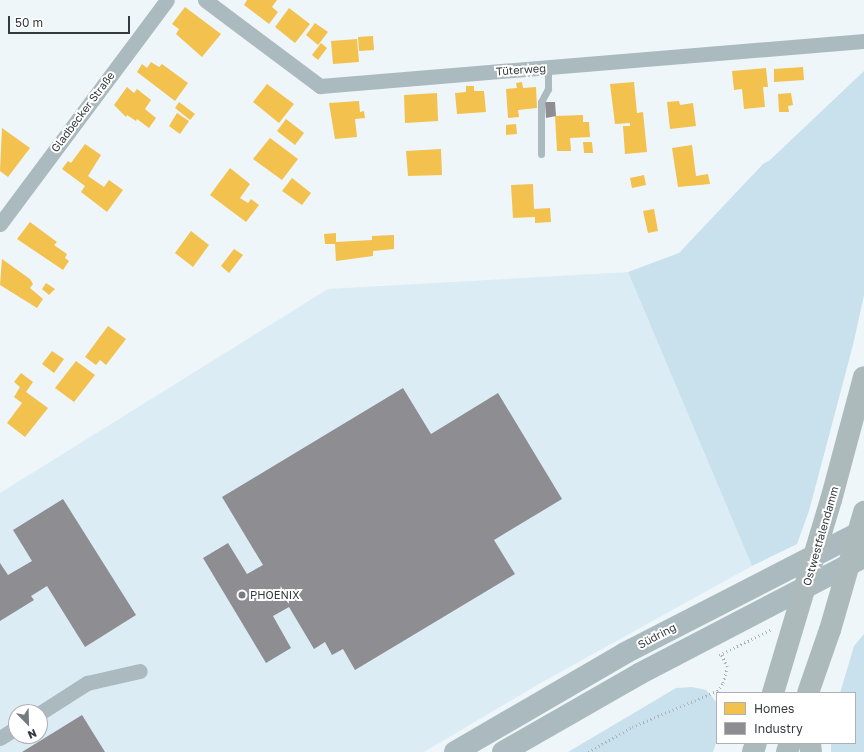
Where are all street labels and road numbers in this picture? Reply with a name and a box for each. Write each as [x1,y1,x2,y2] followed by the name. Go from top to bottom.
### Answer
[496,62,546,78] street label: Tüterweg
[48,69,118,155] street label: Gladbecker Straße
[800,485,842,587] street label: Ostwestfalendamm
[636,620,678,652] street label: Südring

